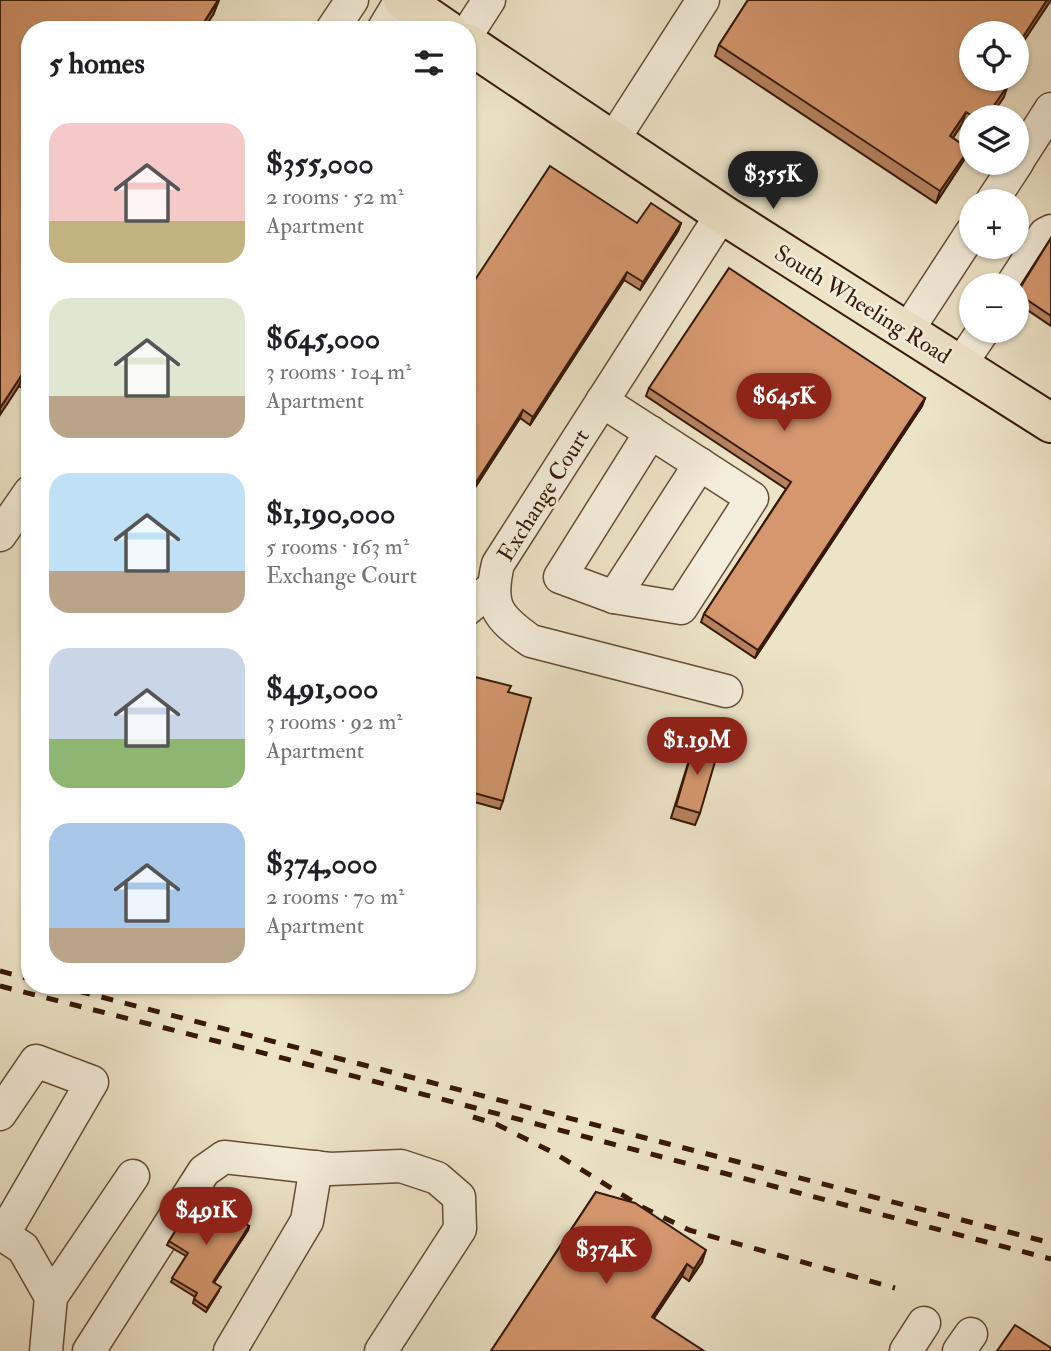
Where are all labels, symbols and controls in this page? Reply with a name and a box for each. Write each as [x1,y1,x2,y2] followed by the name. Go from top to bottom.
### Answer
[959,21,1029,343] map controls
[959,21,1029,91] button: locate
[410,44,448,82] icon: filters
[49,45,145,82] text: 5 homes
[959,105,1029,175] button: layers
[266,145,374,182] text: $355,000
[105,151,189,235] icon: home
[724,152,822,211] pin: $355K
[744,159,802,188] text: $355K
[266,182,404,211] text: 2 rooms · 52 m²
[959,189,1029,259] button: +
[266,211,364,240] text: Apartment
[769,238,957,371] street label: South Wheeling Road
[959,273,1029,343] button: −
[266,320,380,357] text: $645,000
[105,326,189,410] icon: home
[266,357,412,386] text: 3 rooms · 104 m²
[735,374,833,433] pin: $645K
[752,381,816,410] text: $645K
[266,386,364,415] text: Apartment
[491,424,596,567] street label: Exchange Court
[266,495,395,532] text: $1,190,000
[105,501,189,585] icon: home
[266,532,409,561] text: 5 rooms · 163 m²
[266,561,417,590] text: Exchange Court
[266,670,378,707] text: $491,000
[105,676,189,760] icon: home
[266,707,403,736] text: 3 rooms · 92 m²
[640,718,754,777] pin: $1.19M
[663,725,731,754] text: $1.19M
[266,736,364,765] text: Apartment
[266,845,378,882] text: $374,000
[105,851,189,935] icon: home
[266,882,405,911] text: 2 rooms · 70 m²
[266,911,364,940] text: Apartment
[157,1188,255,1247] pin: $491K
[175,1195,237,1224] text: $491K
[557,1226,655,1286] pin: $374K
[576,1234,636,1263] text: $374K

